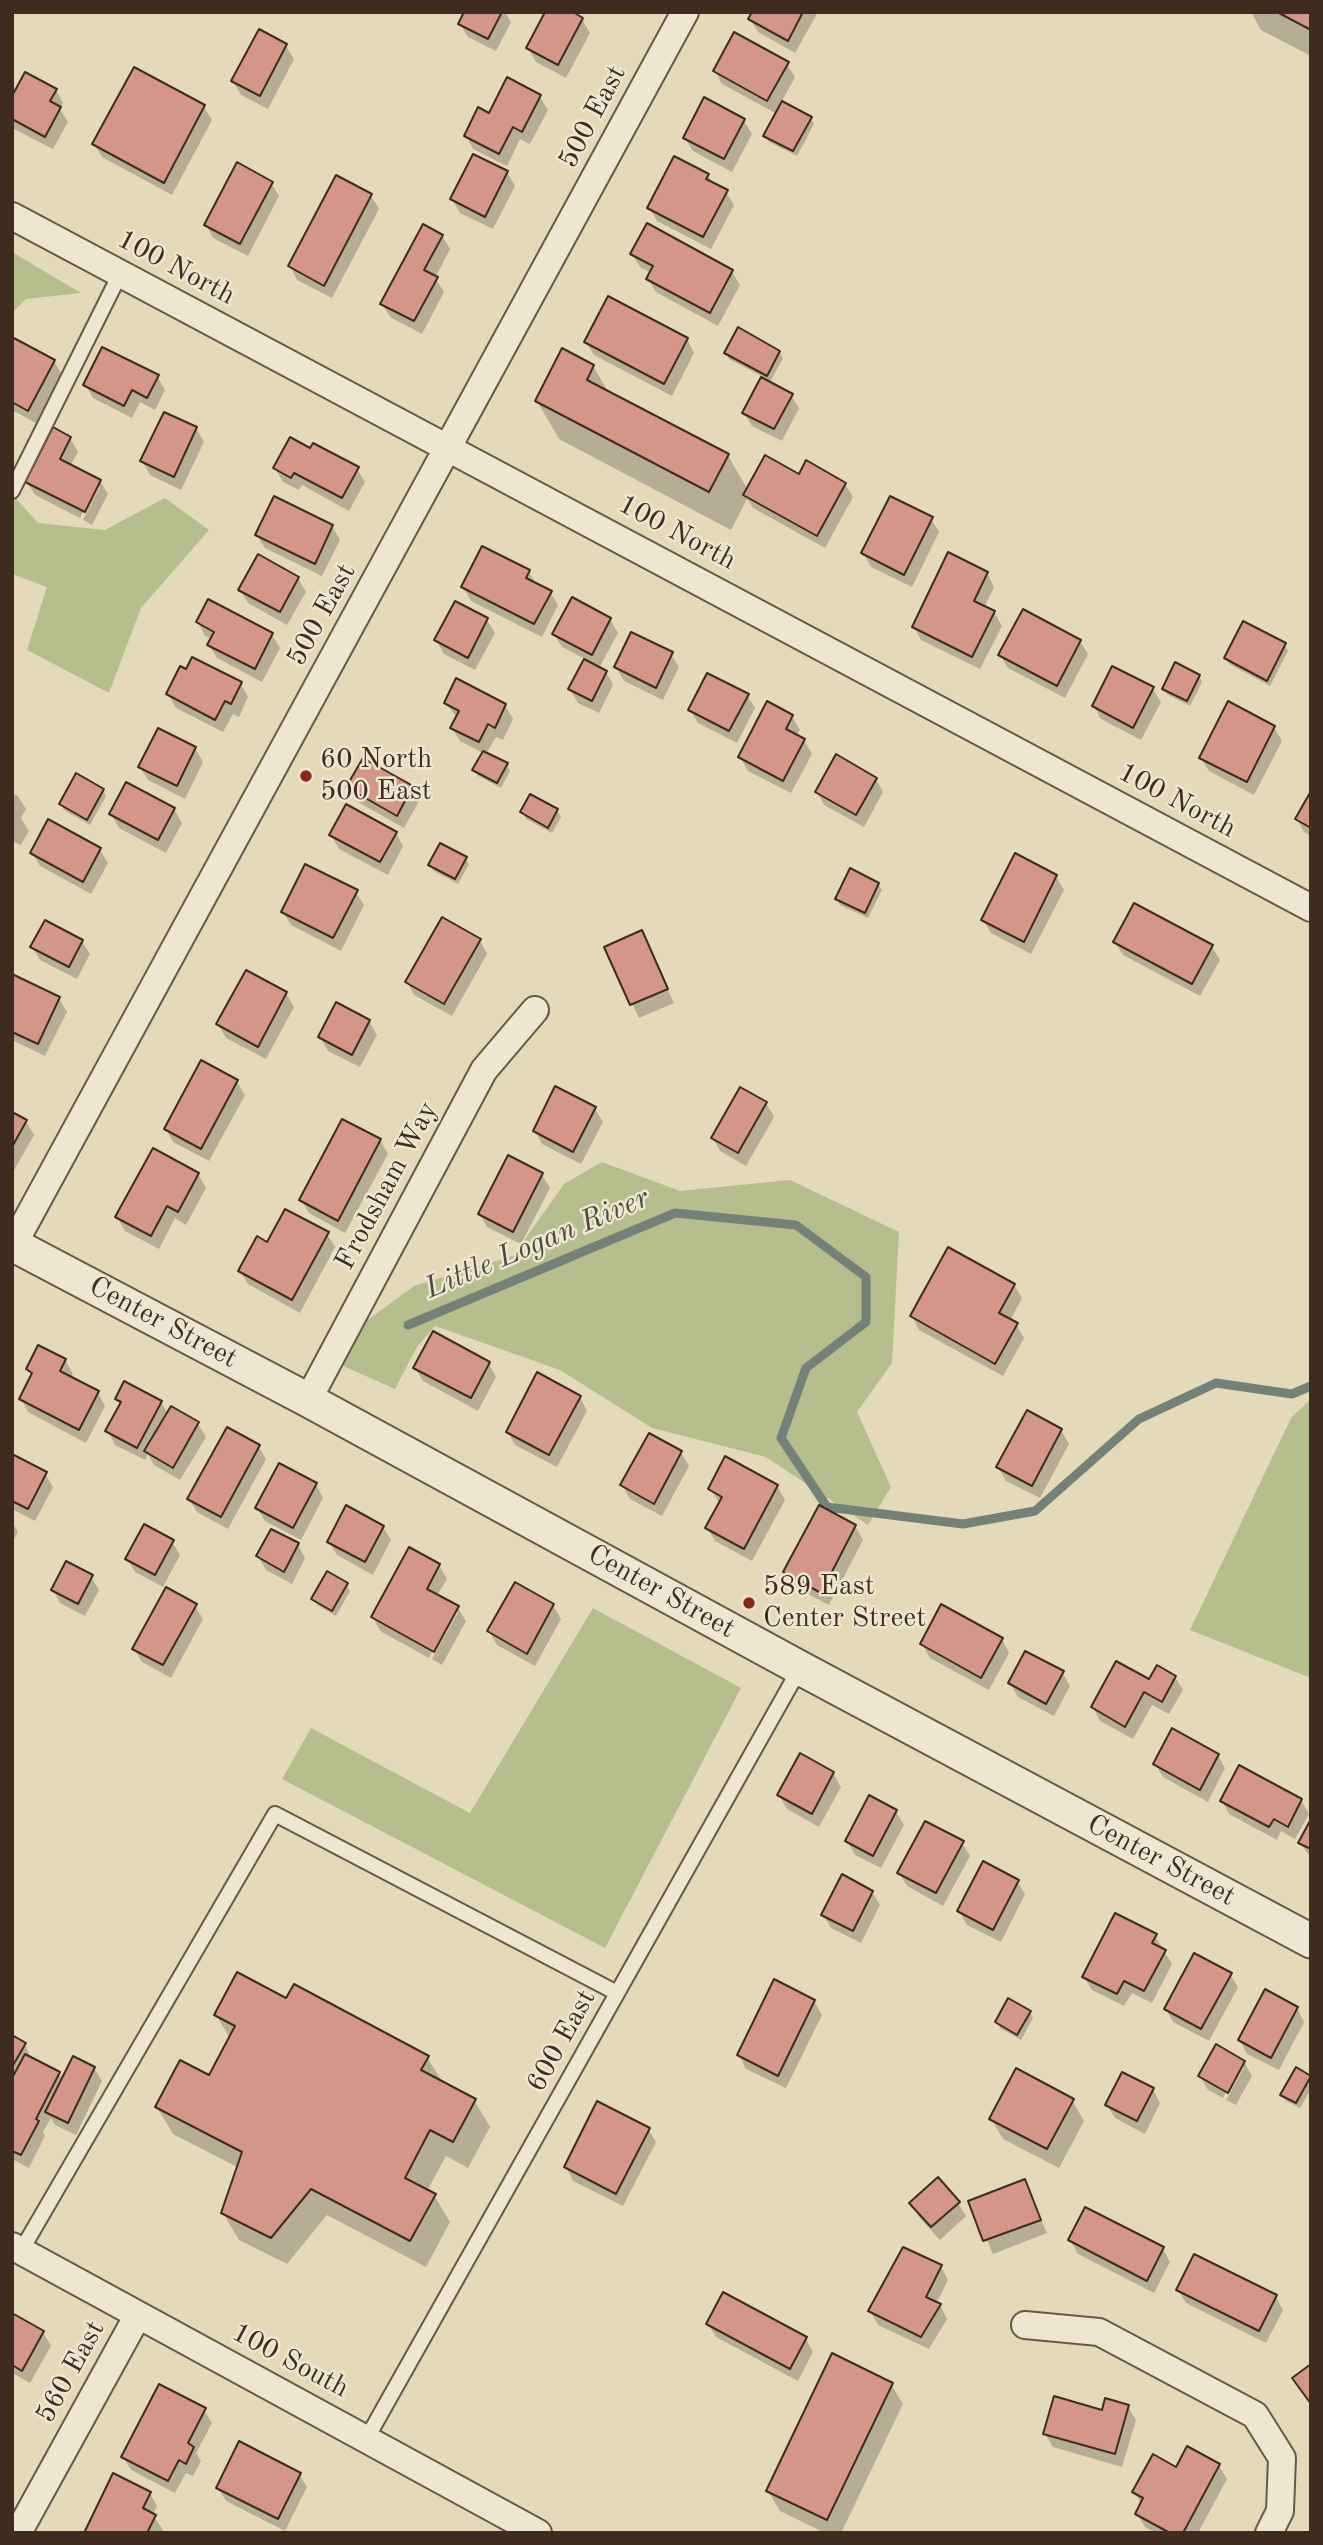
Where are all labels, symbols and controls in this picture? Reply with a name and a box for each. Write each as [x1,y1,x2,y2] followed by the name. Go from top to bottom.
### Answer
[552,60,634,174] street label: 500 East
[111,223,241,313] street label: 100 North
[612,488,742,578] street label: 100 North
[280,558,364,672] street label: 500 East
[320,743,432,809] place label: 60 North 500 East
[1112,756,1242,846] street label: 100 North
[298,768,314,784] marker: 60 North 500 East
[328,1096,446,1276] street label: Frodsham Way
[419,1180,655,1308] water label: Little Logan River
[83,1270,243,1376] street label: Center Street
[582,1538,740,1646] street label: Center Street
[763,1570,926,1636] place label: 589 East Center Street
[741,1595,757,1611] marker: 589 East Center Street
[1081,1808,1241,1914] street label: Center Street
[520,1984,604,2098] street label: 600 East
[29,2315,113,2429] street label: 560 East
[226,2316,354,2406] street label: 100 South

